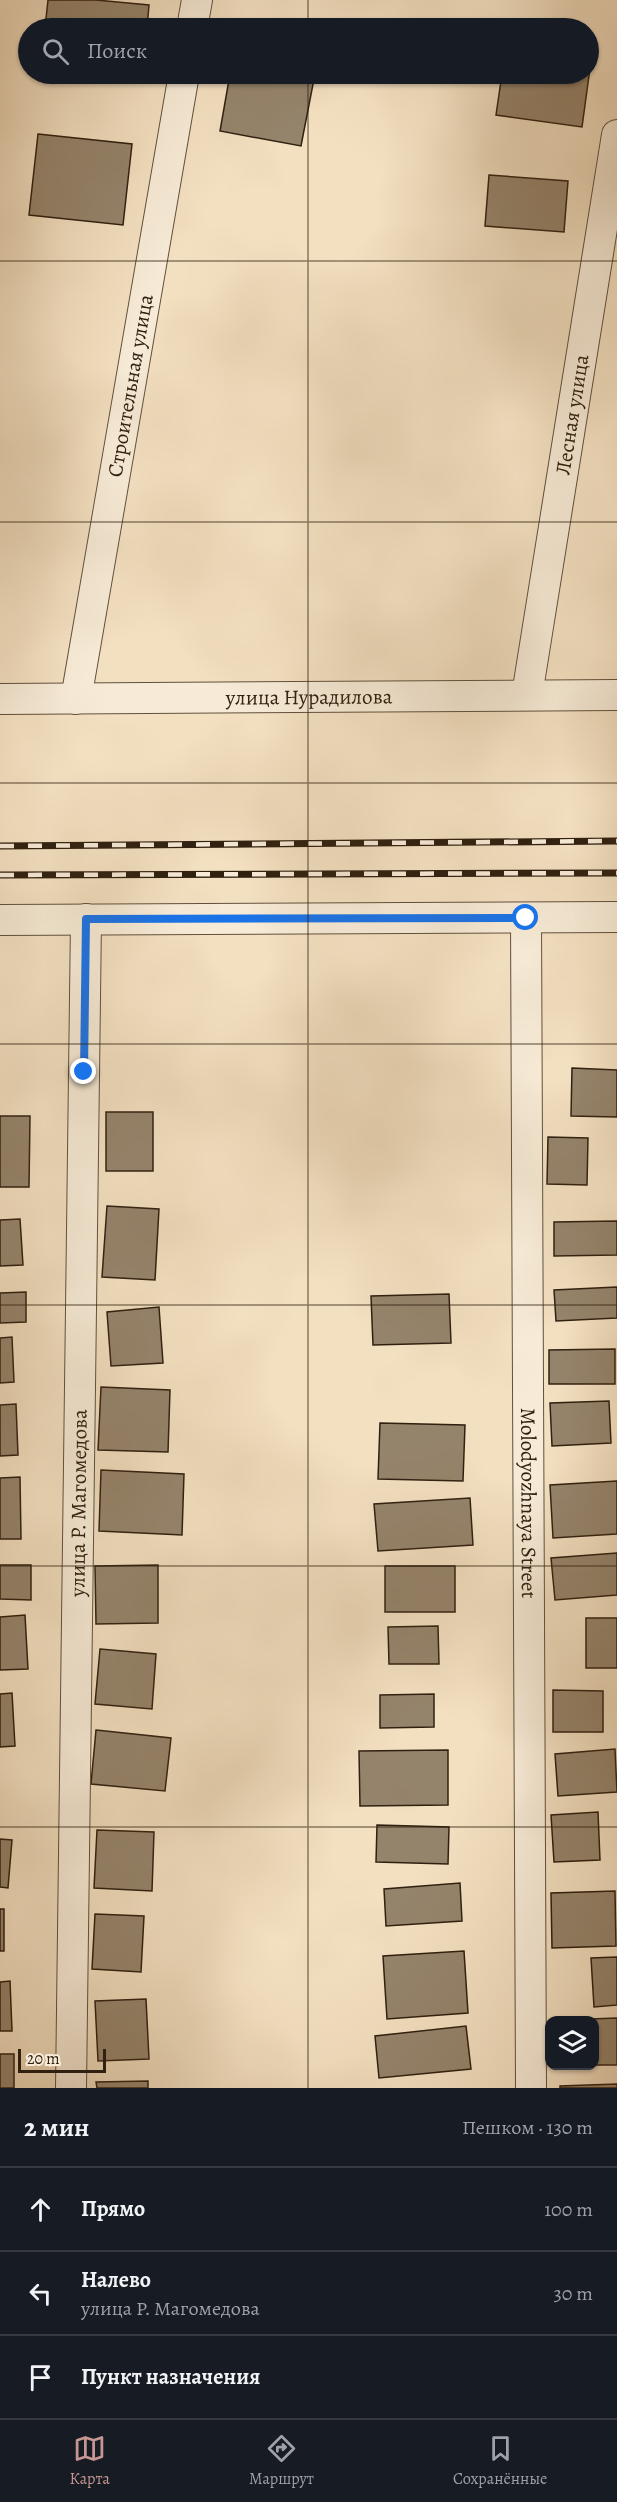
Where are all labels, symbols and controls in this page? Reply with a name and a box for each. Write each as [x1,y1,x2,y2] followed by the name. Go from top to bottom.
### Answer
[18,18,599,84] search box
[39,35,72,68] icon: search
[87,36,147,66] text: Поиск
[101,292,160,479] street label: Строительная улица
[549,352,596,477] street label: Лесная улица
[225,682,393,712] street label: улица Нурадилова
[512,904,538,930] route start
[70,1058,96,1084] route end
[514,1408,543,1598] street label: Molodyozhnaya Street
[63,1409,94,1598] street label: улица Р. Магомедова
[545,2016,599,2070] map controls
[545,2016,599,2070] button: layers
[18,2046,106,2074] scale bar
[27,2048,60,2070] text: 20 m
[24,2110,89,2145] text: 2 мин
[462,2114,593,2141] text: Пешком · 130 m
[24,2193,57,2226] icon: ahead
[81,2194,145,2224] text: Прямо
[544,2196,593,2223] text: 100 m
[81,2265,151,2295] text: Налево
[24,2277,57,2310] icon: left
[553,2280,593,2307] text: 30 m
[81,2295,260,2322] text: улица Р. Магомедова
[24,2361,57,2394] icon: arrive
[81,2362,260,2392] text: Пункт назначения
[70,2432,110,2490] tab: Карта
[249,2432,314,2490] tab: Маршрут
[453,2432,547,2490] tab: Сохранённые

